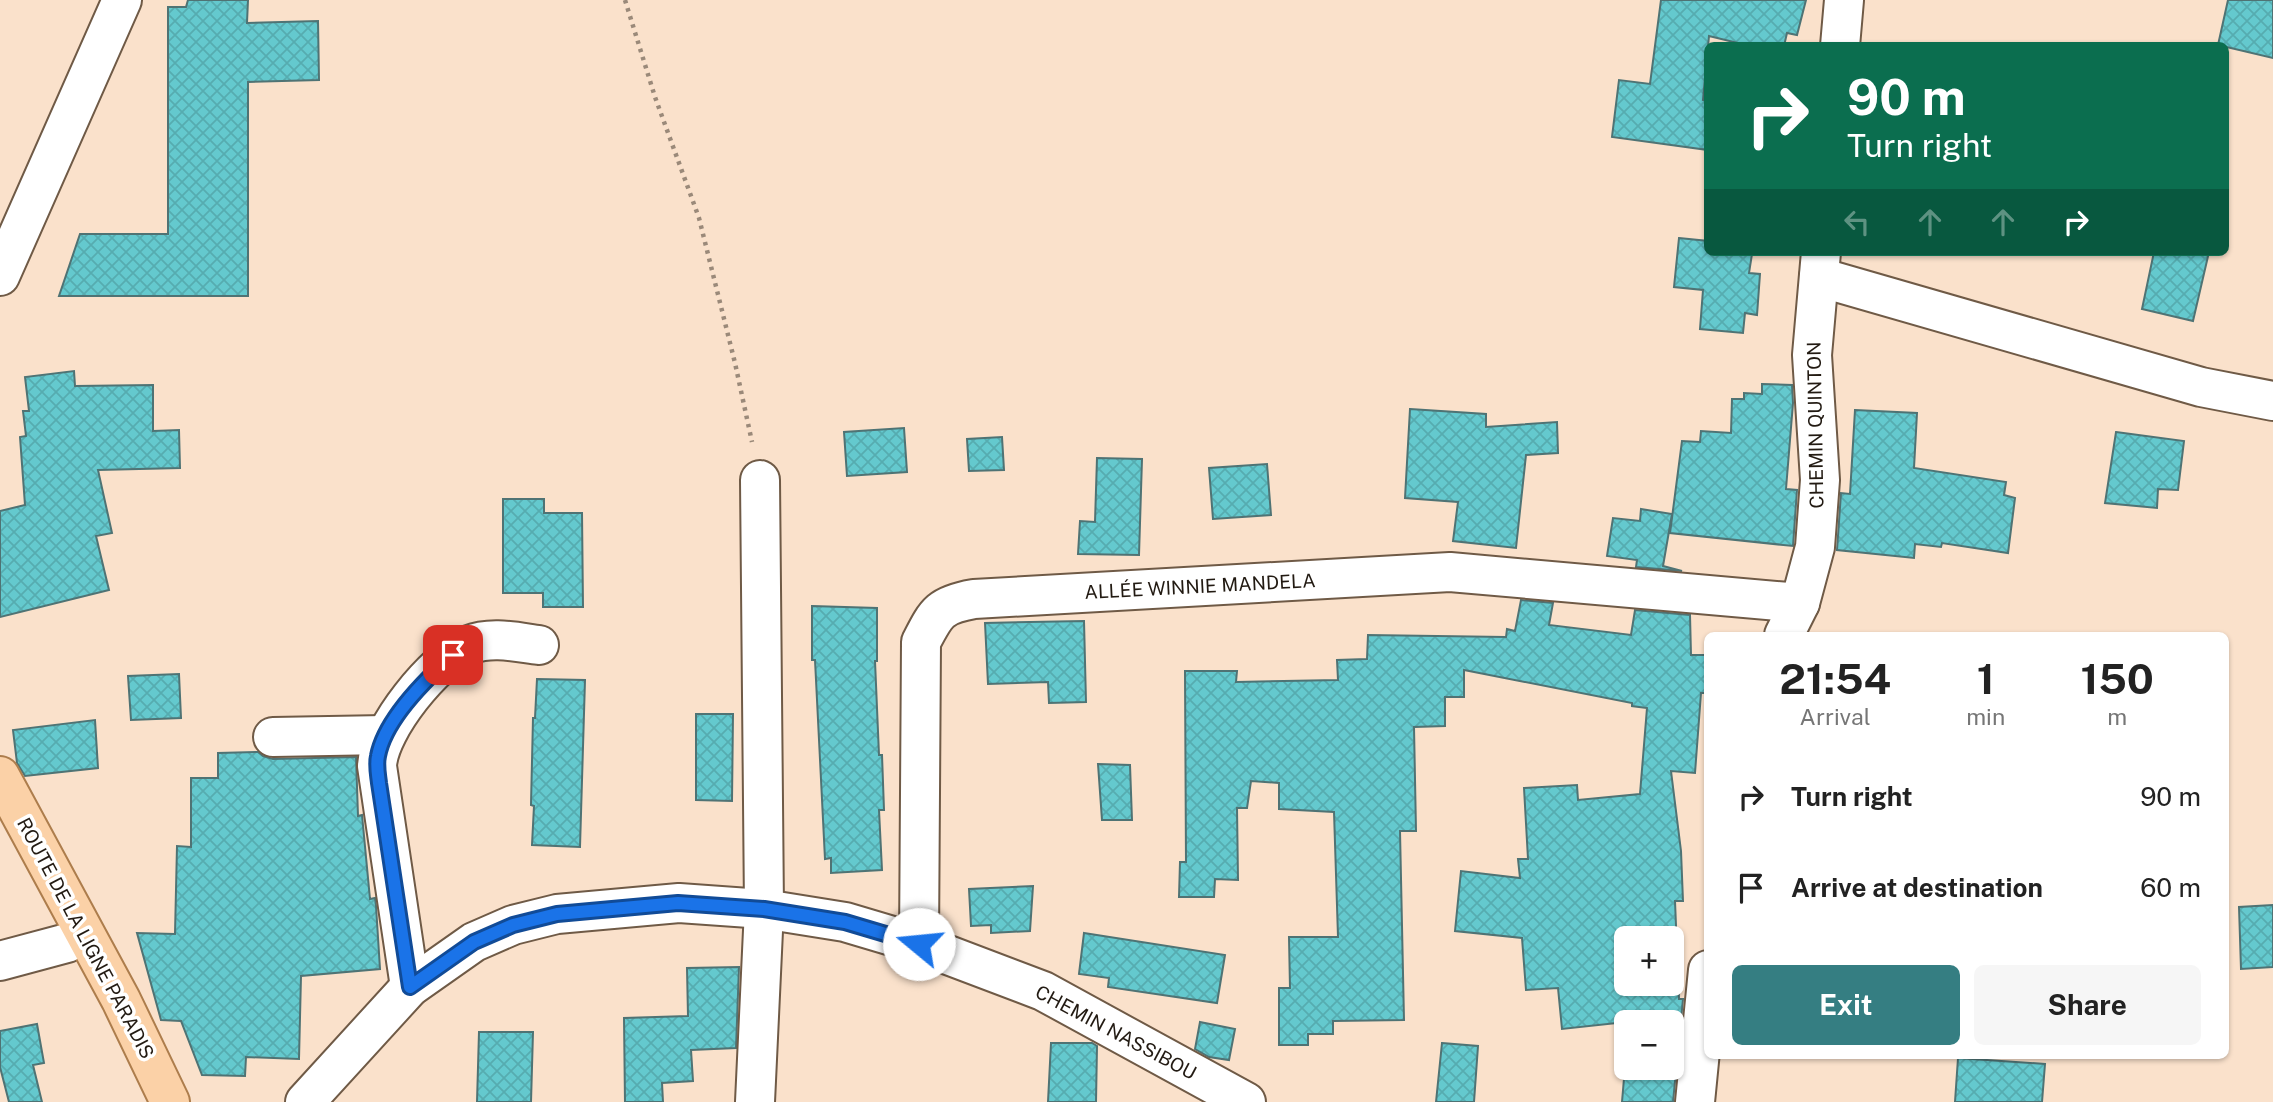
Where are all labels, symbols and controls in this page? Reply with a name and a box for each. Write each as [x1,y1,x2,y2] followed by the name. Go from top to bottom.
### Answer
[1847,68,1966,126] text: 90 m
[1732,70,1823,161] icon: right
[1847,127,1992,164] text: Turn right
[1838,203,1876,241] icon: left
[1911,203,1949,241] icon: ahead
[1984,203,2022,241] icon: ahead
[2057,203,2095,241] icon: right
[1803,341,1827,509] street label: CHEMIN QUINTON
[1084,569,1316,603] street label: ALLÉE WINNIE MANDELA
[423,625,483,685] pin
[434,636,472,674] icon: arrive
[1779,654,1891,703] text: 21:54
[1977,654,1995,703] text: 1
[2080,654,2154,703] text: 150
[1800,703,1871,730] text: Arrival
[1966,703,2005,730] text: min
[2107,703,2127,730] text: m
[1732,778,1770,816] icon: right
[1791,781,1913,812] text: Turn right
[2140,781,2201,812] text: 90 m
[13,814,159,1062] street label: ROUTE DE LA LIGNE PARADIS
[1732,869,1770,907] icon: arrive
[1791,872,2043,903] text: Arrive at destination
[2140,872,2201,903] text: 60 m
[882,907,956,981] position arrow
[1614,926,1684,1080] map controls
[1614,926,1684,996] button: +
[1732,965,1960,1045] button: Exit
[1974,965,2201,1045] button: Share
[1032,980,1200,1084] street label: CHEMIN NASSIBOU
[1614,1010,1684,1080] button: −

